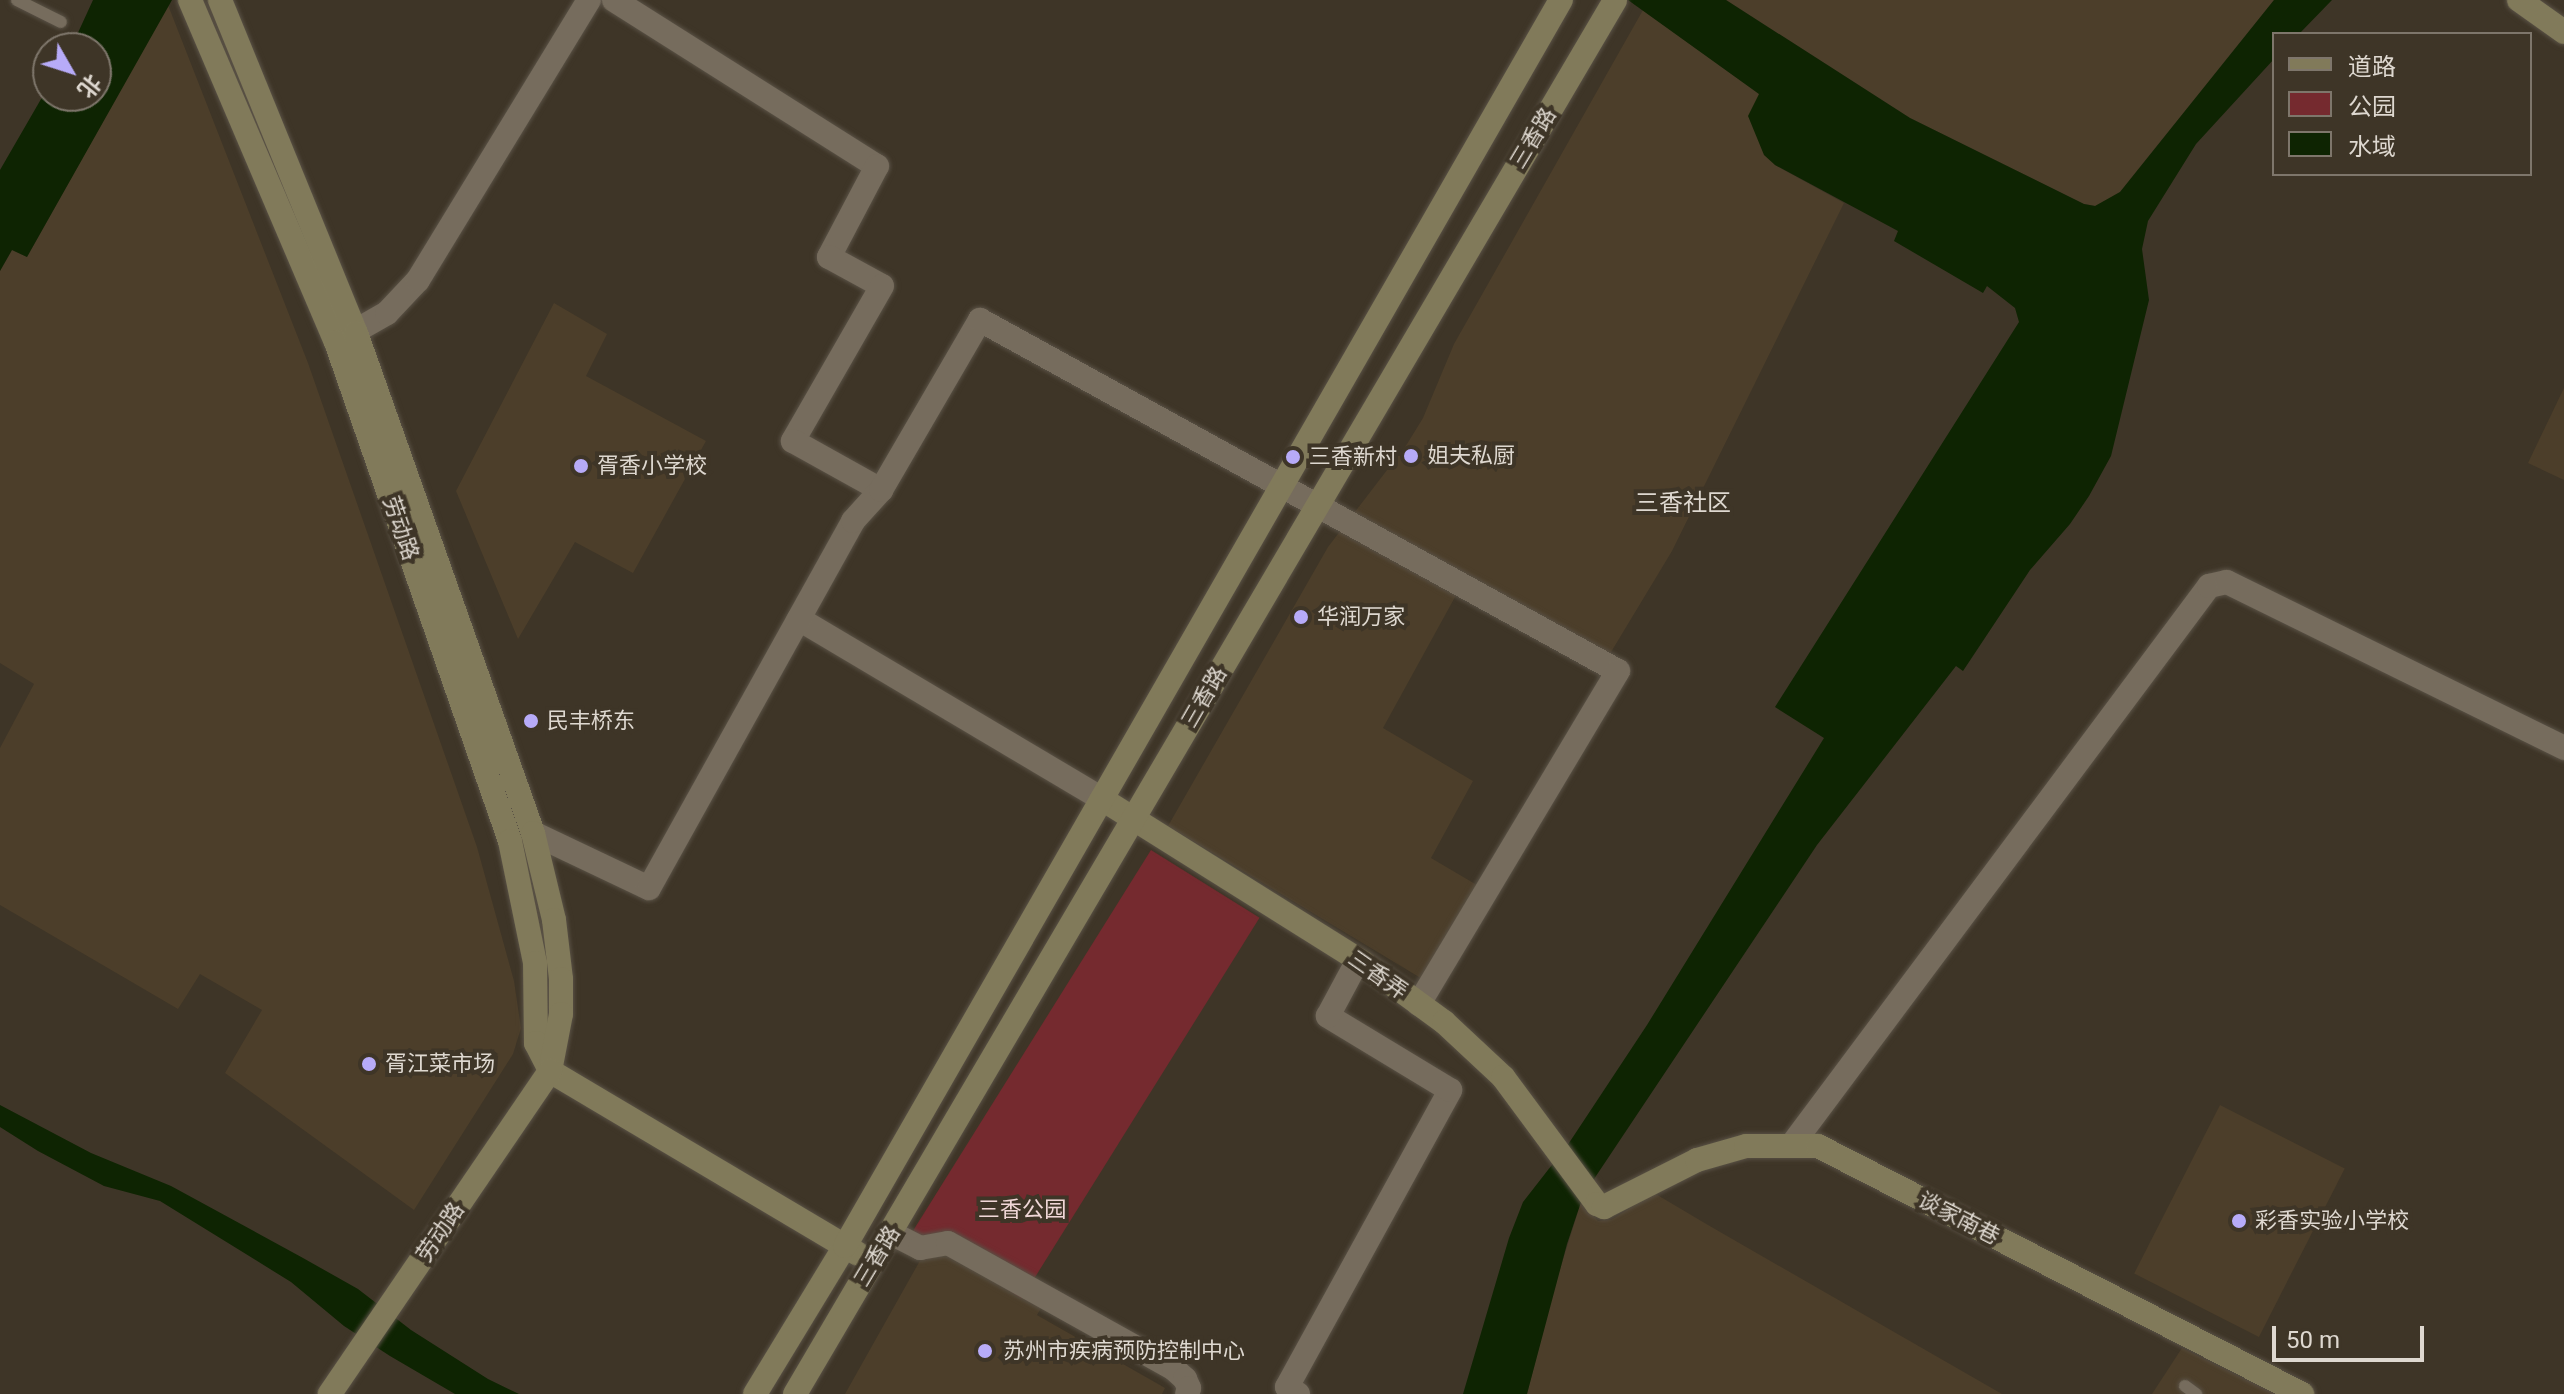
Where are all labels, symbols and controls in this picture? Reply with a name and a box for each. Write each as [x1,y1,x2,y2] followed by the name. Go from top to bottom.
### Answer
[32,32,112,112] north arrow
[2272,32,2532,176] legend
[2348,53,2396,81] text: 道路
[73,70,106,103] text: 北
[2348,93,2396,121] text: 公园
[1505,103,1561,173] street label: 三香路
[2348,133,2396,161] text: 水域
[1427,443,1515,469] place label: 姐夫私厨
[1309,444,1397,470] place label: 三香新村
[1402,447,1420,465] marker: 姐夫私厨
[1284,448,1302,466] marker: 三香新村
[597,453,707,479] place label: 胥香小学校
[572,457,590,475] marker: 胥香小学校
[1635,490,1731,518] district label: 三香社区
[378,493,424,563] street label: 劳动路
[1317,604,1405,630] place label: 华润万家
[1292,608,1310,626] marker: 华润万家
[1176,662,1232,732] street label: 三香路
[547,708,635,734] place label: 民丰桥东
[522,712,540,730] marker: 民丰桥东
[1343,945,1413,1005] street label: 三香弄
[385,1051,495,1077] place label: 胥江菜市场
[360,1055,378,1073] marker: 胥江菜市场
[1914,1186,2004,1250] street label: 谈家南巷
[411,1197,469,1267] street label: 劳动路
[978,1197,1066,1223] park label: 三香公园
[2255,1208,2409,1234] place label: 彩香实验小学校
[2230,1212,2248,1230] marker: 彩香实验小学校
[849,1221,905,1291] street label: 三香路
[2276,1310,2428,1360] scale bar
[2286,1326,2340,1354] text: 50 m
[1003,1338,1245,1364] place label: 苏州市疾病预防控制中心
[974,1340,996,1362] marker: 苏州市疾病预防控制中心

